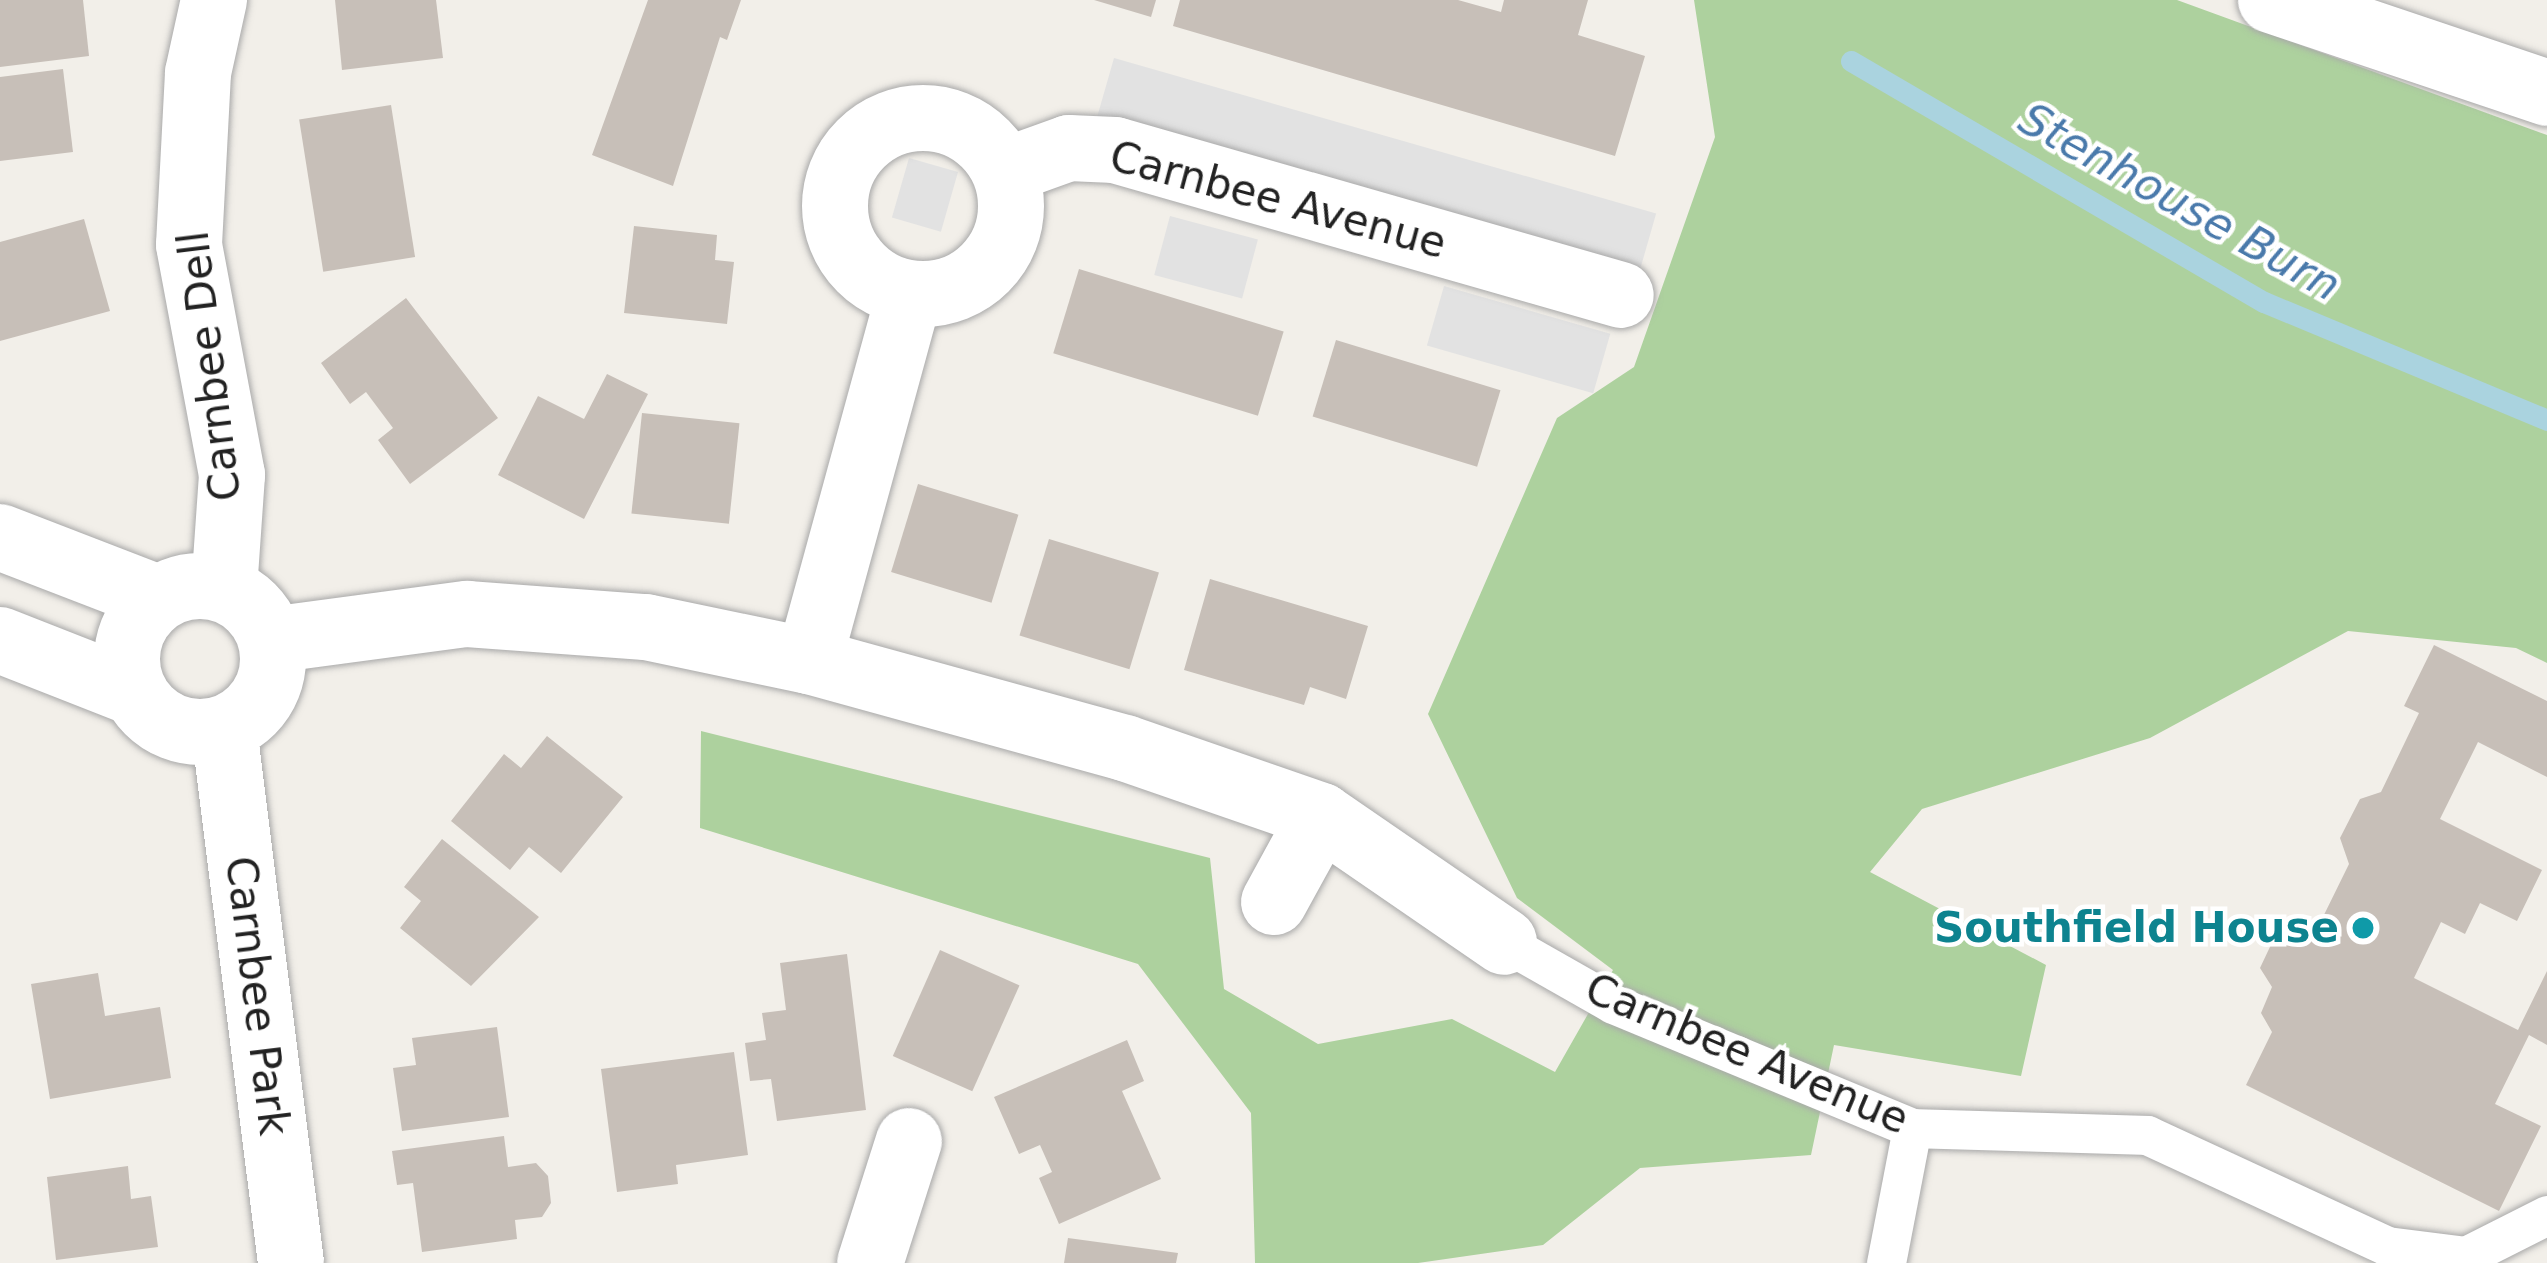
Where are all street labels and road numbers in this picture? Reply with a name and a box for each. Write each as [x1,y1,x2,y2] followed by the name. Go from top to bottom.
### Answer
[1104,131,1452,269] street label: Carnbee Avenue
[168,228,252,504] street label: Carnbee Dell
[215,854,299,1138] street label: Carnbee Park
[1578,963,1916,1145] street label: Carnbee Avenue

